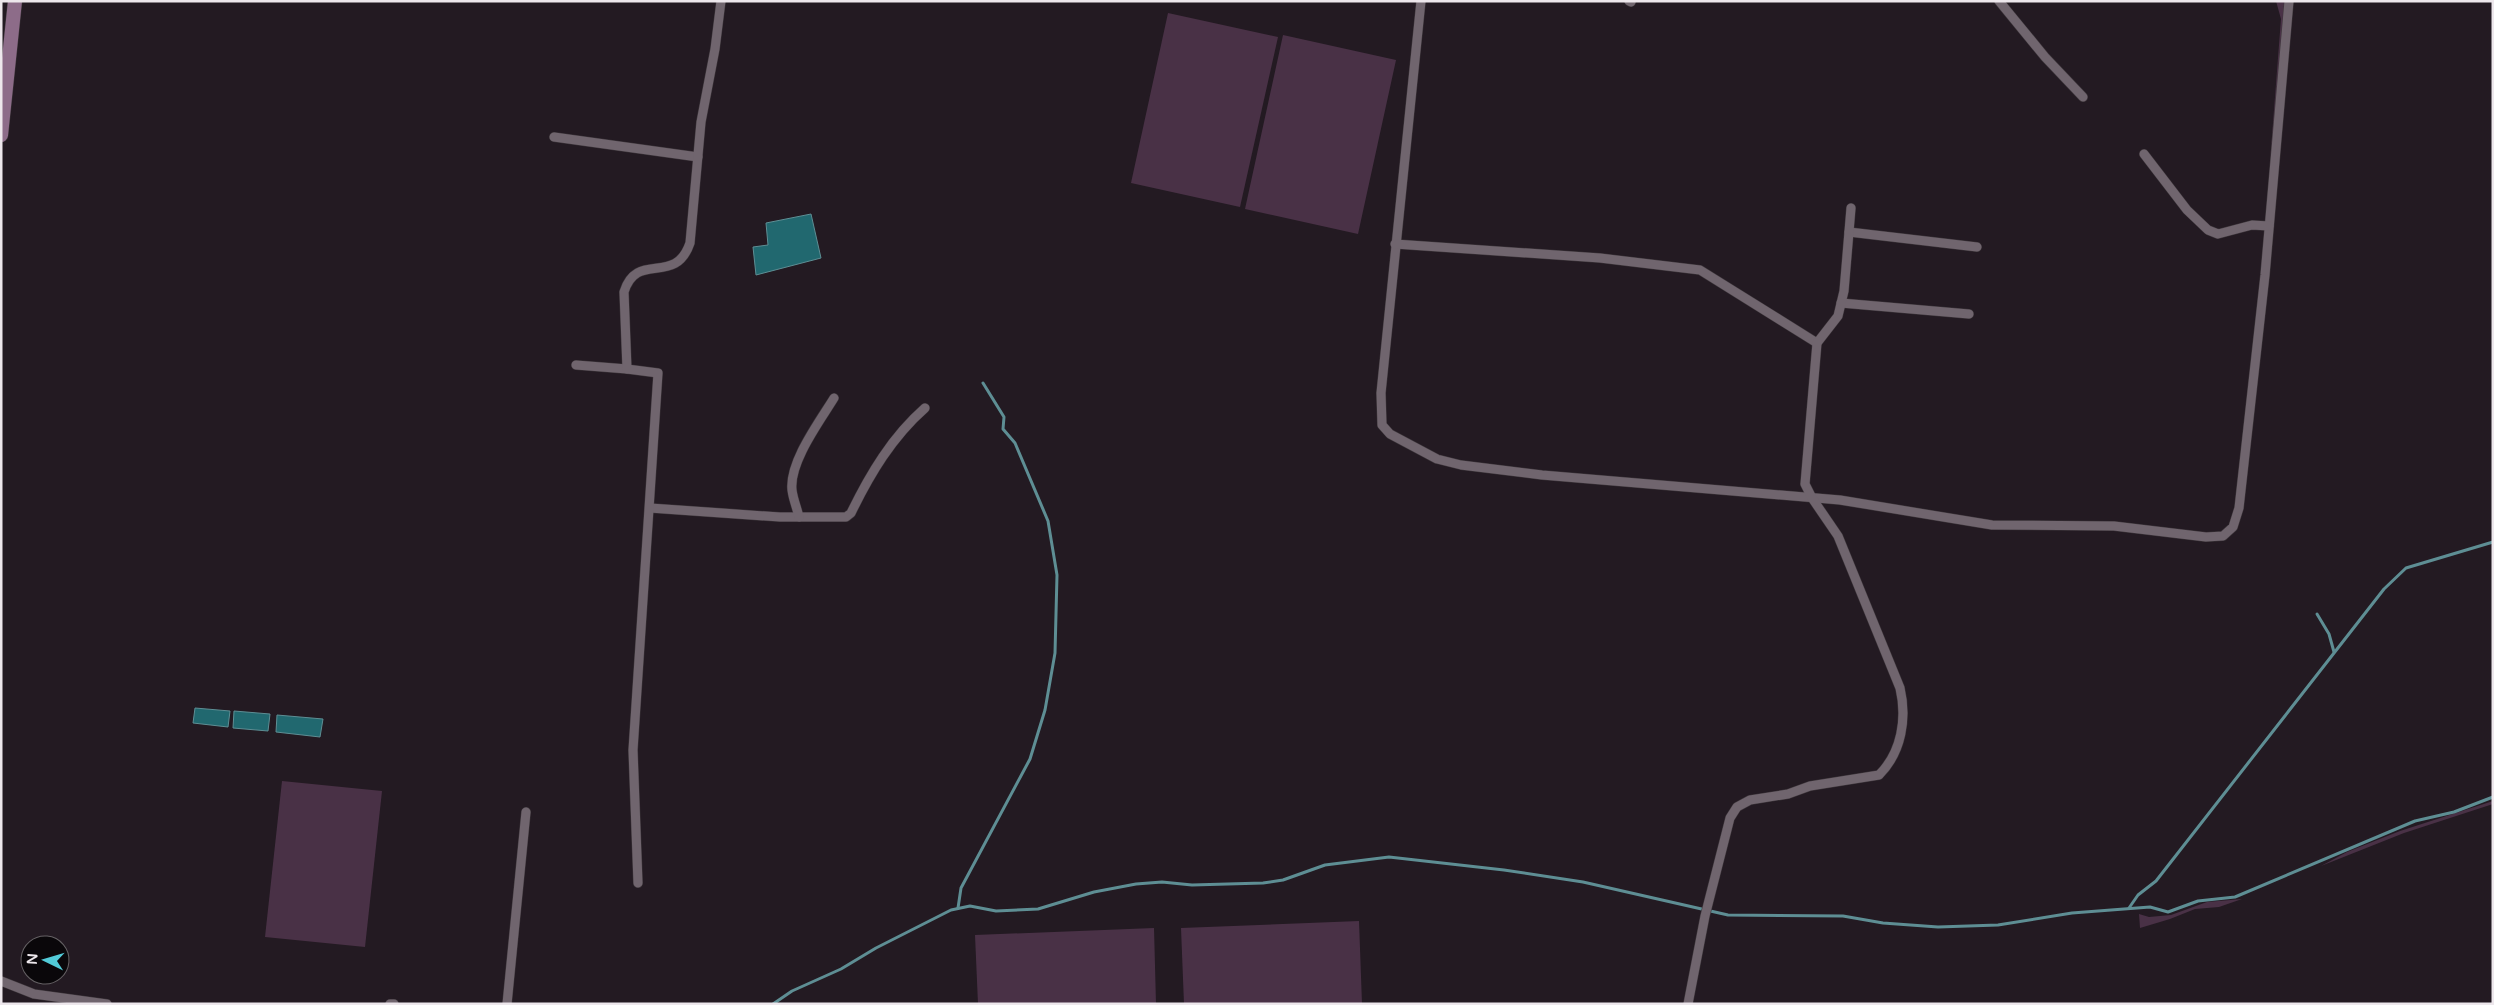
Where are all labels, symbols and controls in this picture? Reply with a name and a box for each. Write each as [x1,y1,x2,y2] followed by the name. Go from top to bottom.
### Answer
[20,935,70,985] north arrow
[24,953,42,965] text: N

